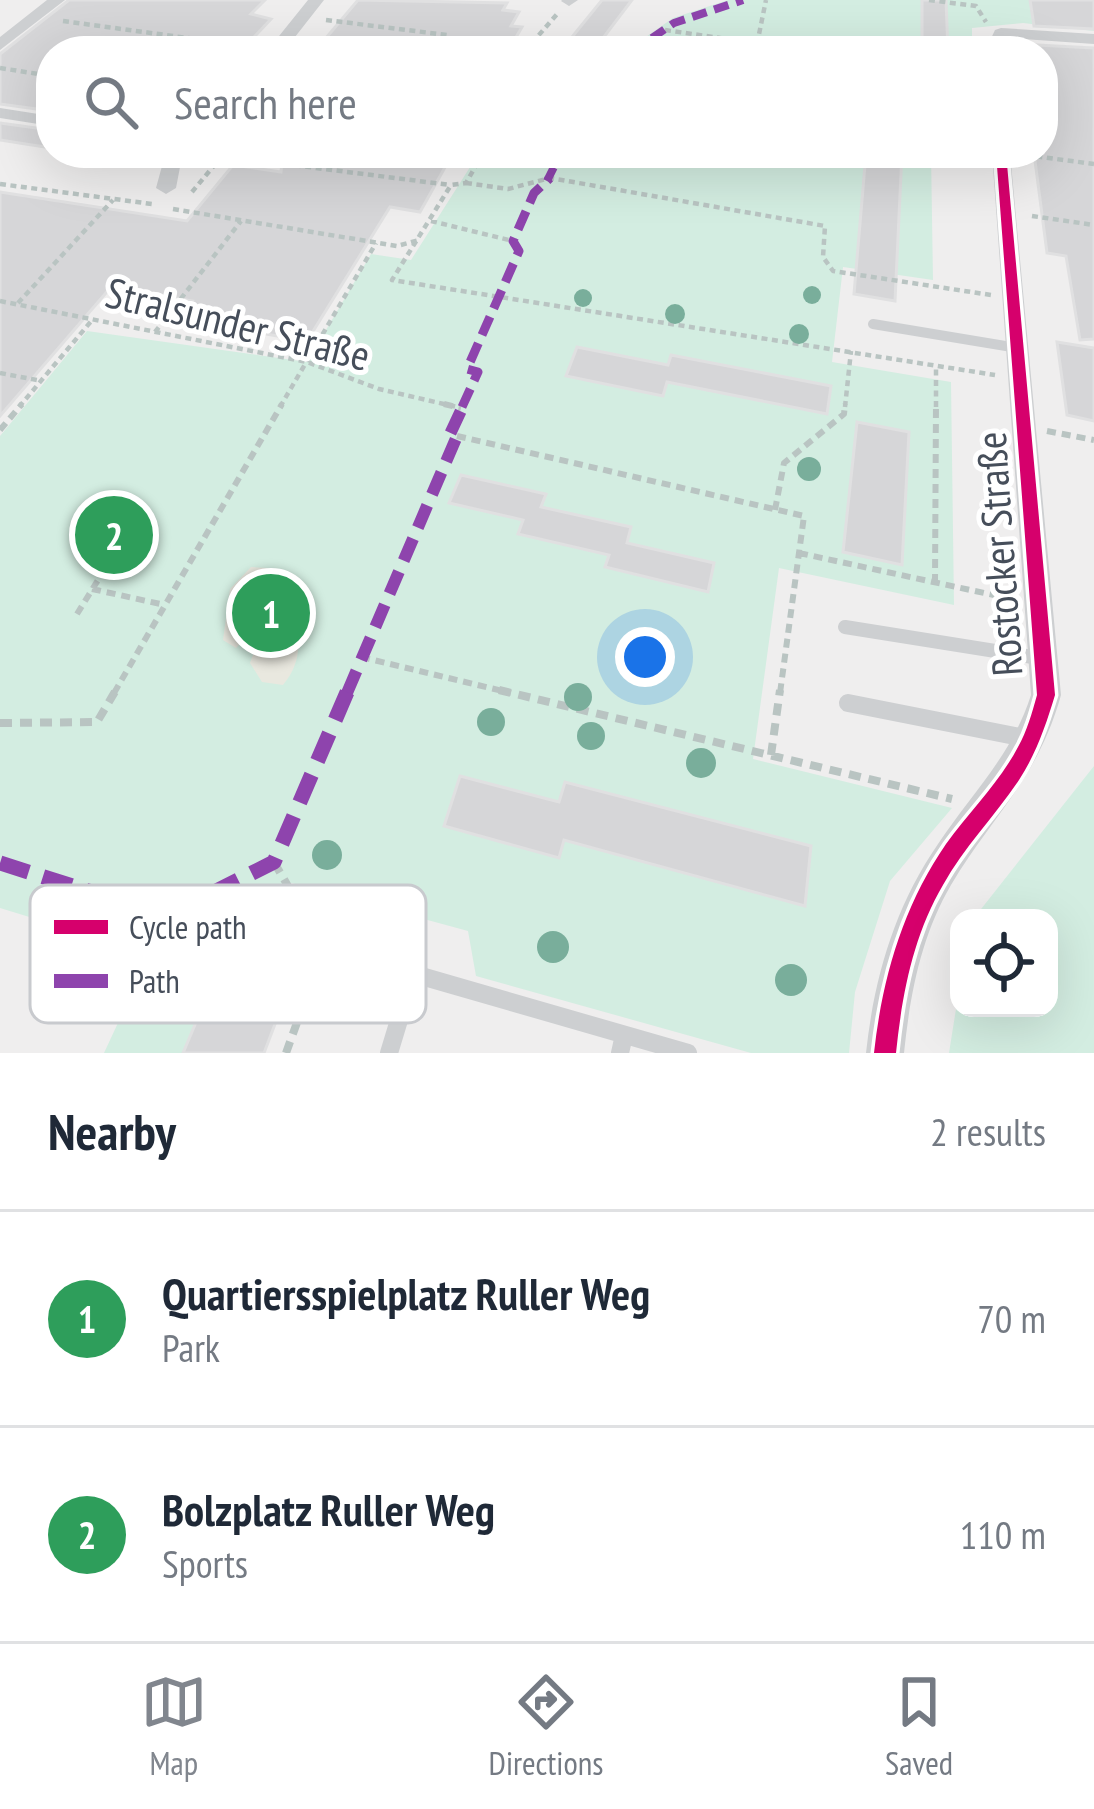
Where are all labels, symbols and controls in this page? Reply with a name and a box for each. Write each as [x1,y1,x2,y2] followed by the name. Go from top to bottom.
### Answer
[36,36,1058,168] search box
[78,69,144,135] icon: search
[174,73,357,131] text: Search here
[100,264,376,383] street label: Stralsunder Straße
[963,430,1034,678] street label: Rostocker Straße
[75,490,153,580] pin: 2
[232,568,310,658] pin: 1
[615,627,675,687] your location
[30,885,426,1023] legend
[129,905,247,948] text: Cycle path
[950,909,1058,1017] map controls
[950,909,1058,1017] button: locate
[129,959,180,1002] text: Path
[48,1098,176,1164] text: Nearby
[930,1106,1046,1157] text: 2 results
[162,1264,650,1322] text: Quartiersspielplatz Ruller Weg
[78,1293,96,1344] text: 1
[977,1293,1046,1344] text: 70 m
[162,1322,220,1373] text: Park
[162,1480,495,1538] text: Bolzplatz Ruller Weg
[78,1509,96,1560] text: 2
[960,1509,1046,1560] text: 110 m
[162,1538,248,1589] text: Sports
[141,1669,207,1784] tab: Map
[489,1669,603,1784] tab: Directions
[885,1669,953,1784] tab: Saved

